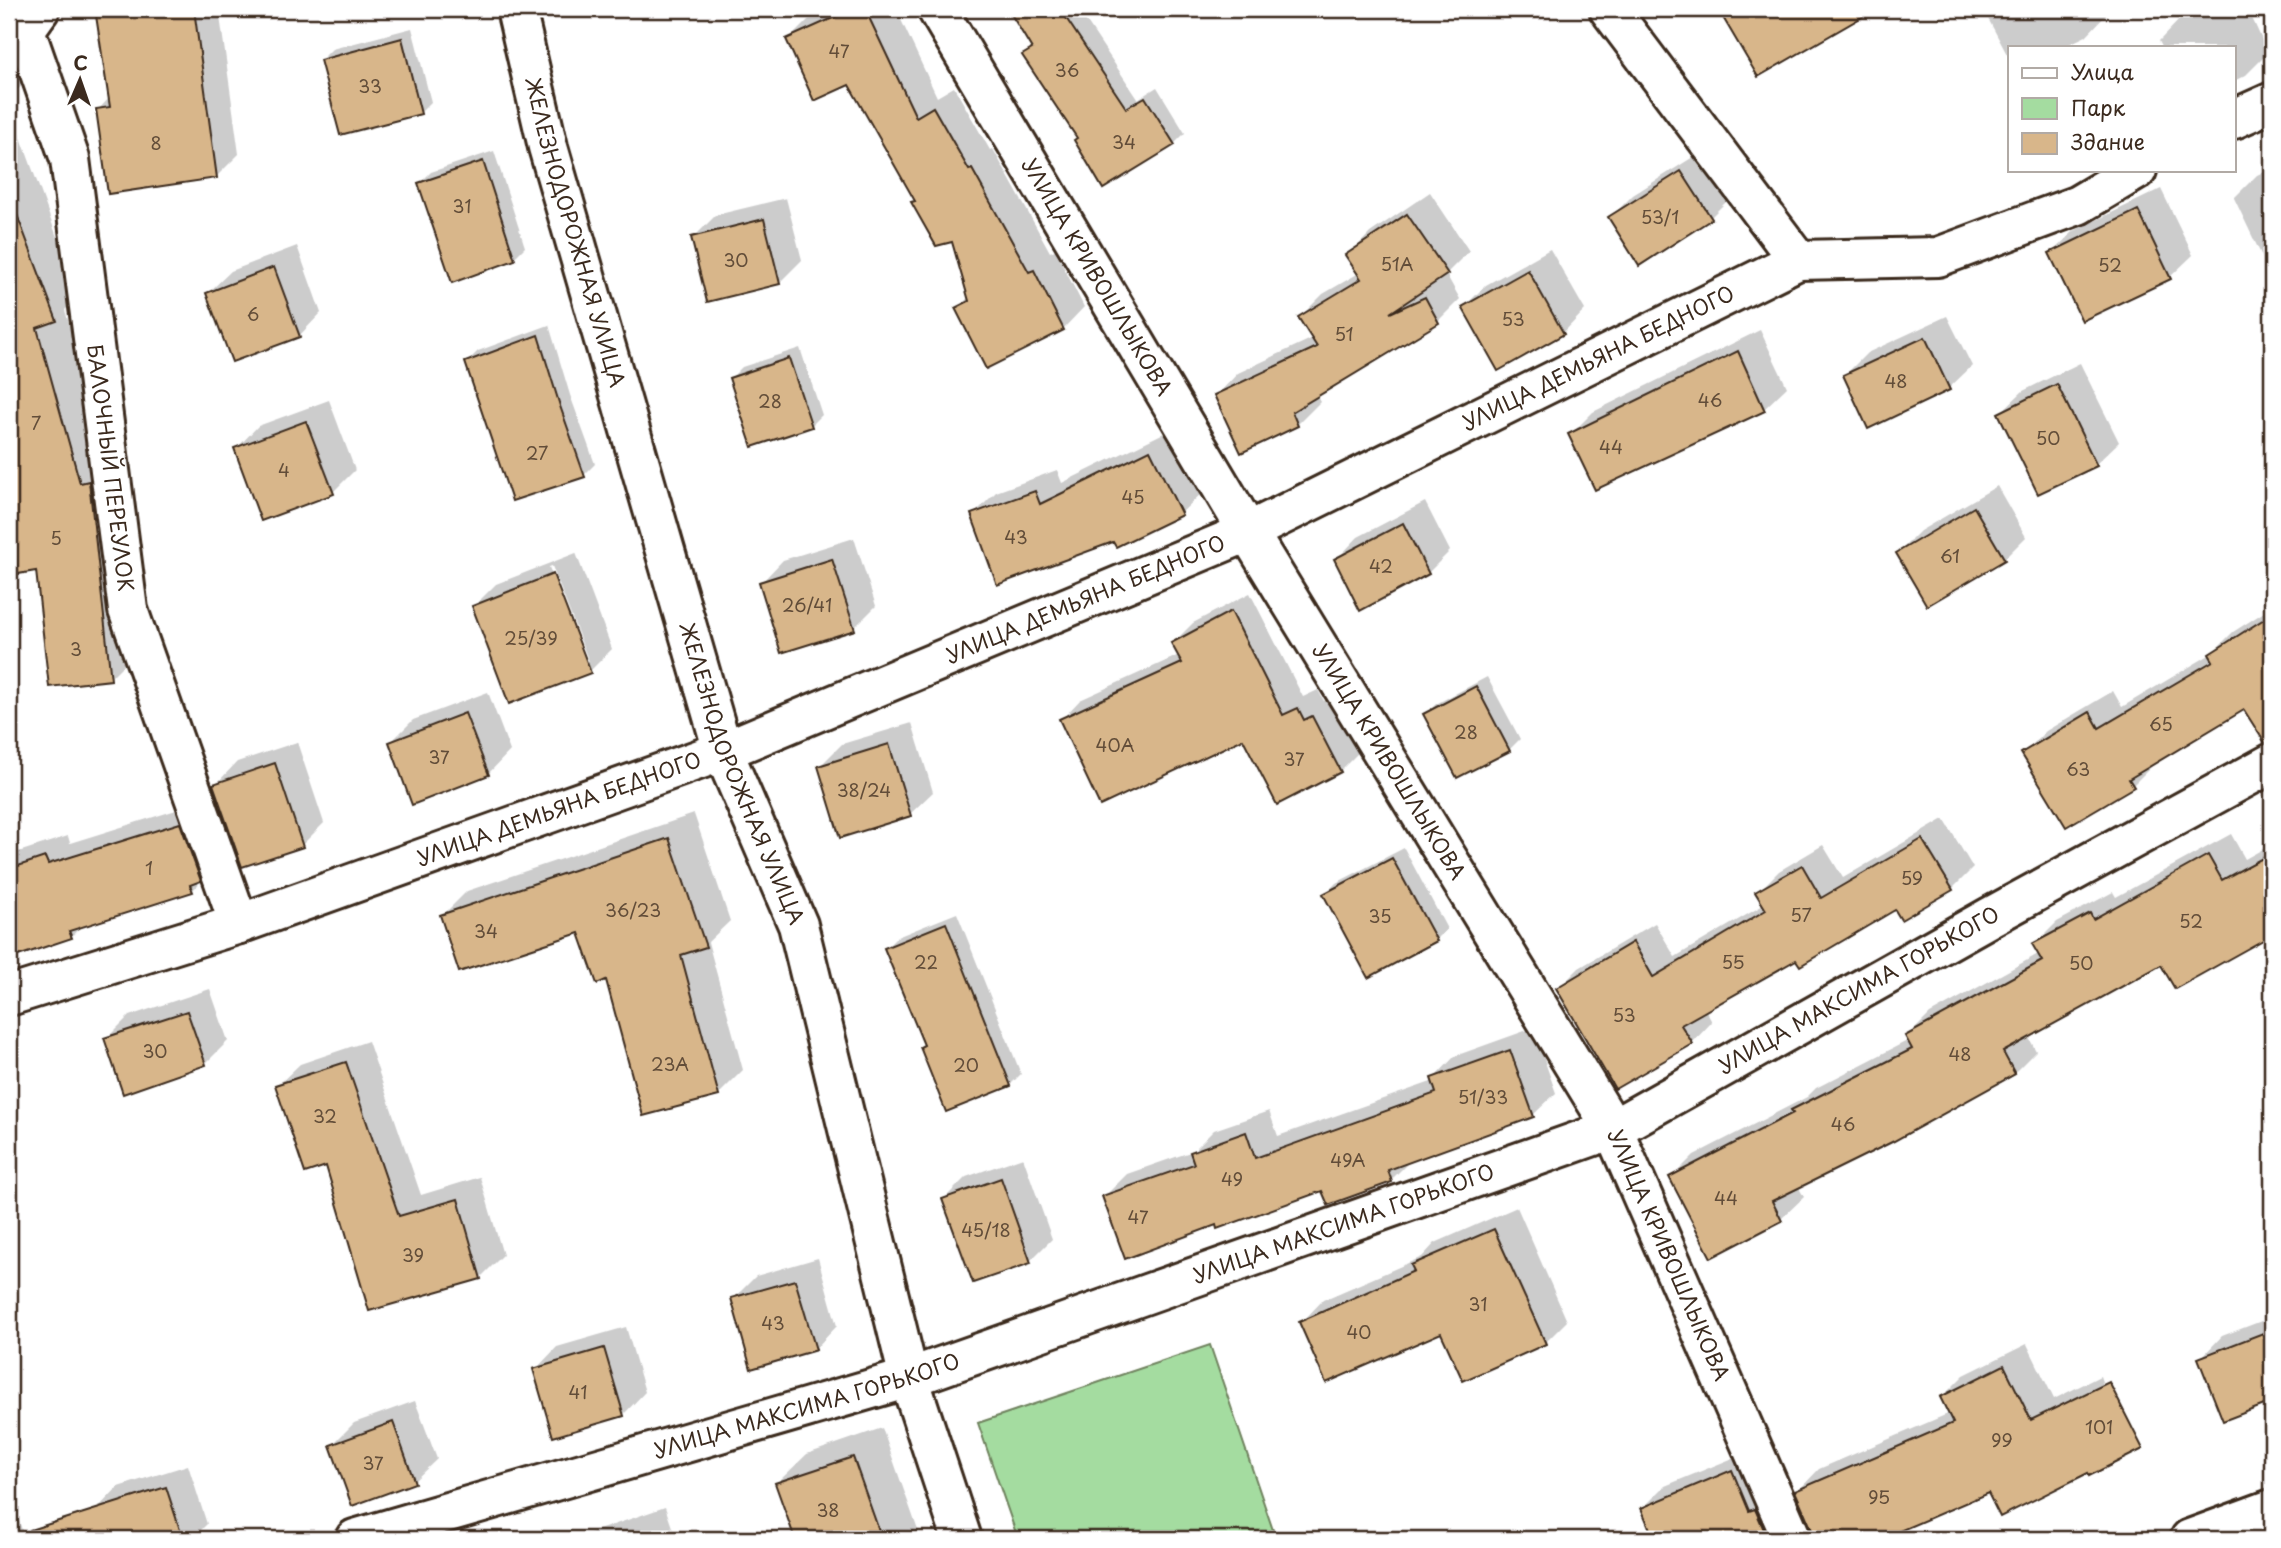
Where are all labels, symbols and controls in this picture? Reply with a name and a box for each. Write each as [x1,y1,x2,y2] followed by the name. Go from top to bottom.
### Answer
[828,37,850,64] house number: 47
[46,46,116,116] north arrow
[2008,46,2236,172] legend
[73,48,88,76] text: С
[2071,55,2134,87] text: Улица
[1055,56,1079,83] house number: 36
[358,72,382,99] house number: 33
[518,74,635,391] street label: ЖЕЛЕЗНОДОРОЖНАЯ УЛИЦА
[2071,91,2126,123] text: Парк
[2071,125,2145,157] text: Здание
[1112,128,1136,155] house number: 34
[150,129,162,156] house number: 8
[1015,151,1181,401] street label: УЛИЦА КРИВОШЛЫКОВА
[453,192,471,219] house number: 31
[1641,203,1679,230] house number: 53/1
[723,246,749,273] house number: 30
[1380,250,1414,277] house number: 51А
[2098,251,2122,278] house number: 52
[1456,276,1739,438] street label: УЛИЦА ДЕМЬЯНА БЕДНОГО
[247,300,259,327] house number: 6
[1501,305,1525,332] house number: 53
[1334,320,1354,347] house number: 51
[80,342,143,593] street label: БАЛОЧНЫЙ ПЕРЕУЛОК
[1884,367,1908,394] house number: 48
[1698,386,1722,413] house number: 46
[758,387,782,414] house number: 28
[31,409,41,436] house number: 7
[2036,424,2060,451] house number: 50
[1599,433,1623,460] house number: 44
[526,439,548,466] house number: 27
[278,456,290,483] house number: 4
[1122,483,1145,510] house number: 45
[1004,523,1028,550] house number: 43
[50,524,62,551] house number: 5
[940,525,1230,670] street label: УЛИЦА ДЕМЬЯНА БЕДНОГО
[1940,542,1960,569] house number: 61
[1369,552,1393,579] house number: 42
[782,591,832,618] house number: 26/41
[673,618,814,929] street label: ЖЕЛЕЗНОДОРОЖНАЯ УЛИЦА
[504,624,558,651] house number: 25/39
[70,635,82,662] house number: 3
[1306,637,1475,885] street label: УЛИЦА КРИВОШЛЫКОВА
[2149,710,2173,737] house number: 65
[1454,718,1478,745] house number: 28
[1096,731,1135,758] house number: 40А
[412,742,705,873] street label: УЛИЦА ДЕМЬЯНА БЕДНОГО
[428,743,450,770] house number: 37
[1283,745,1305,772] house number: 37
[2066,755,2090,782] house number: 63
[837,776,891,803] house number: 38/24
[145,854,153,881] house number: 1
[1901,864,1923,891] house number: 59
[605,896,661,923] house number: 36/23
[1712,897,2004,1081] street label: УЛИЦА МАКСИМА ГОРЬКОГО
[1790,901,1812,928] house number: 57
[1368,902,1392,929] house number: 35
[2179,907,2203,934] house number: 52
[474,917,498,944] house number: 34
[914,948,938,975] house number: 22
[1721,948,1745,975] house number: 55
[2069,949,2093,976] house number: 50
[1612,1001,1636,1028] house number: 53
[142,1037,168,1064] house number: 30
[1948,1040,1972,1067] house number: 48
[651,1050,689,1077] house number: 23А
[953,1051,979,1078] house number: 20
[1458,1083,1508,1110] house number: 51/33
[313,1102,337,1129] house number: 32
[1831,1110,1855,1137] house number: 46
[1601,1124,1739,1385] street label: УЛИЦА КРИВОШЛЫКОВА
[1330,1146,1366,1173] house number: 49А
[1188,1154,1498,1290] street label: УЛИЦА МАКСИМА ГОРЬКОГО
[1221,1165,1243,1192] house number: 49
[1714,1184,1738,1211] house number: 44
[1127,1203,1149,1230] house number: 47
[961,1216,1011,1243] house number: 45/18
[402,1241,424,1268] house number: 39
[1469,1290,1487,1317] house number: 31
[761,1309,785,1336] house number: 43
[1346,1318,1372,1345] house number: 40
[650,1343,964,1465] street label: УЛИЦА МАКСИМА ГОРЬКОГО
[569,1378,587,1405] house number: 41
[2085,1413,2113,1440] house number: 101
[1991,1426,2013,1453] house number: 99
[362,1449,384,1476] house number: 37
[1868,1483,1890,1510] house number: 95
[816,1496,840,1523] house number: 38

